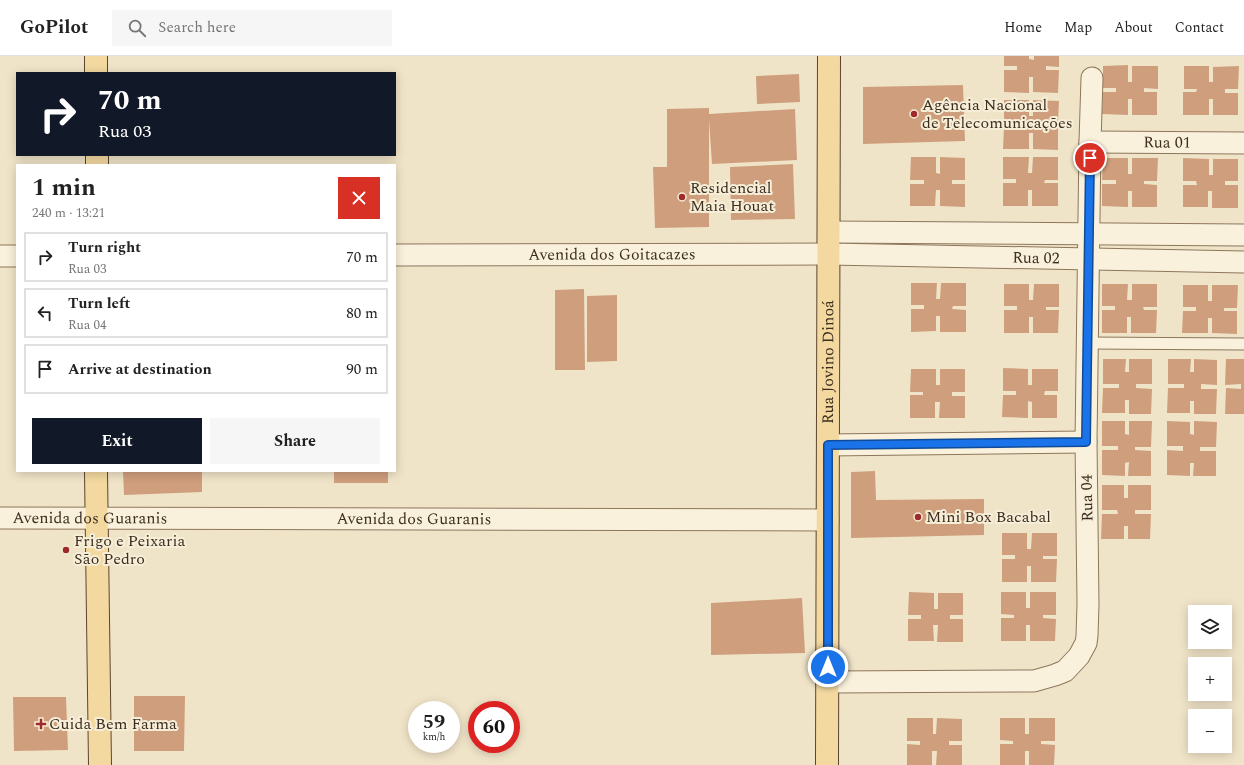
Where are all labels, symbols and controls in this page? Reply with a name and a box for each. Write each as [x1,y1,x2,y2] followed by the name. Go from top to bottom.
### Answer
[112,10,392,46] search box
[20,13,88,42] text: GoPilot
[158,16,236,39] text: Search here
[126,17,148,39] icon: search
[1004,17,1042,38] text: Home
[1064,17,1092,38] text: Map
[1114,17,1153,38] text: About
[1175,17,1224,38] text: Contact
[98,79,162,122] text: 70 m
[32,88,84,140] icon: right
[922,93,1073,135] place label: Agência Nacional de Telecomunicações
[909,109,919,119] marker: Agência Nacional de Telecomunicações
[98,118,151,145] text: Rua 03
[1143,130,1191,155] street label: Rua 01
[1073,141,1107,175] pin
[1079,147,1101,169] icon: arrive
[32,170,96,206] text: 1 min
[690,176,774,218] place label: Residencial Maia Houat
[338,177,380,219] button: close
[677,192,687,202] marker: Residencial Maia Houat
[32,203,105,223] text: 240 m · 13:21
[68,236,141,259] text: Turn right
[528,242,696,267] street label: Avenida dos Goitacazes
[34,246,56,268] icon: right
[346,246,378,269] text: 70 m
[1012,246,1060,270] street label: Rua 02
[68,259,107,279] text: Rua 03
[68,292,130,315] text: Turn left
[816,300,840,424] street label: Rua Jovino Dinoá
[34,302,56,324] icon: left
[346,302,378,325] text: 80 m
[68,315,107,335] text: Rua 04
[34,358,56,380] icon: arrive
[68,358,212,381] text: Arrive at destination
[346,358,378,381] text: 90 m
[32,418,202,464] button: Exit
[210,418,380,464] button: Share
[1075,474,1099,522] street label: Rua 04
[926,505,1051,529] place label: Mini Box Bacabal
[12,506,168,530] street label: Avenida dos Guaranis
[336,507,492,531] street label: Avenida dos Guaranis
[913,512,923,522] marker: Mini Box Bacabal
[74,529,185,571] place label: Frigo e Peixaria São Pedro
[61,545,71,555] marker: Frigo e Peixaria São Pedro
[1188,605,1232,753] map controls
[1188,605,1232,649] button: layers
[807,646,849,688] position arrow
[1188,657,1232,701] button: +
[468,701,520,753] speed limit sign: 60
[423,707,445,737] text: 59
[1188,709,1232,753] button: −
[49,712,177,736] place label: Cuida Bem Farma
[36,719,46,729] marker: Cuida Bem Farma
[423,729,445,745] text: km/h

